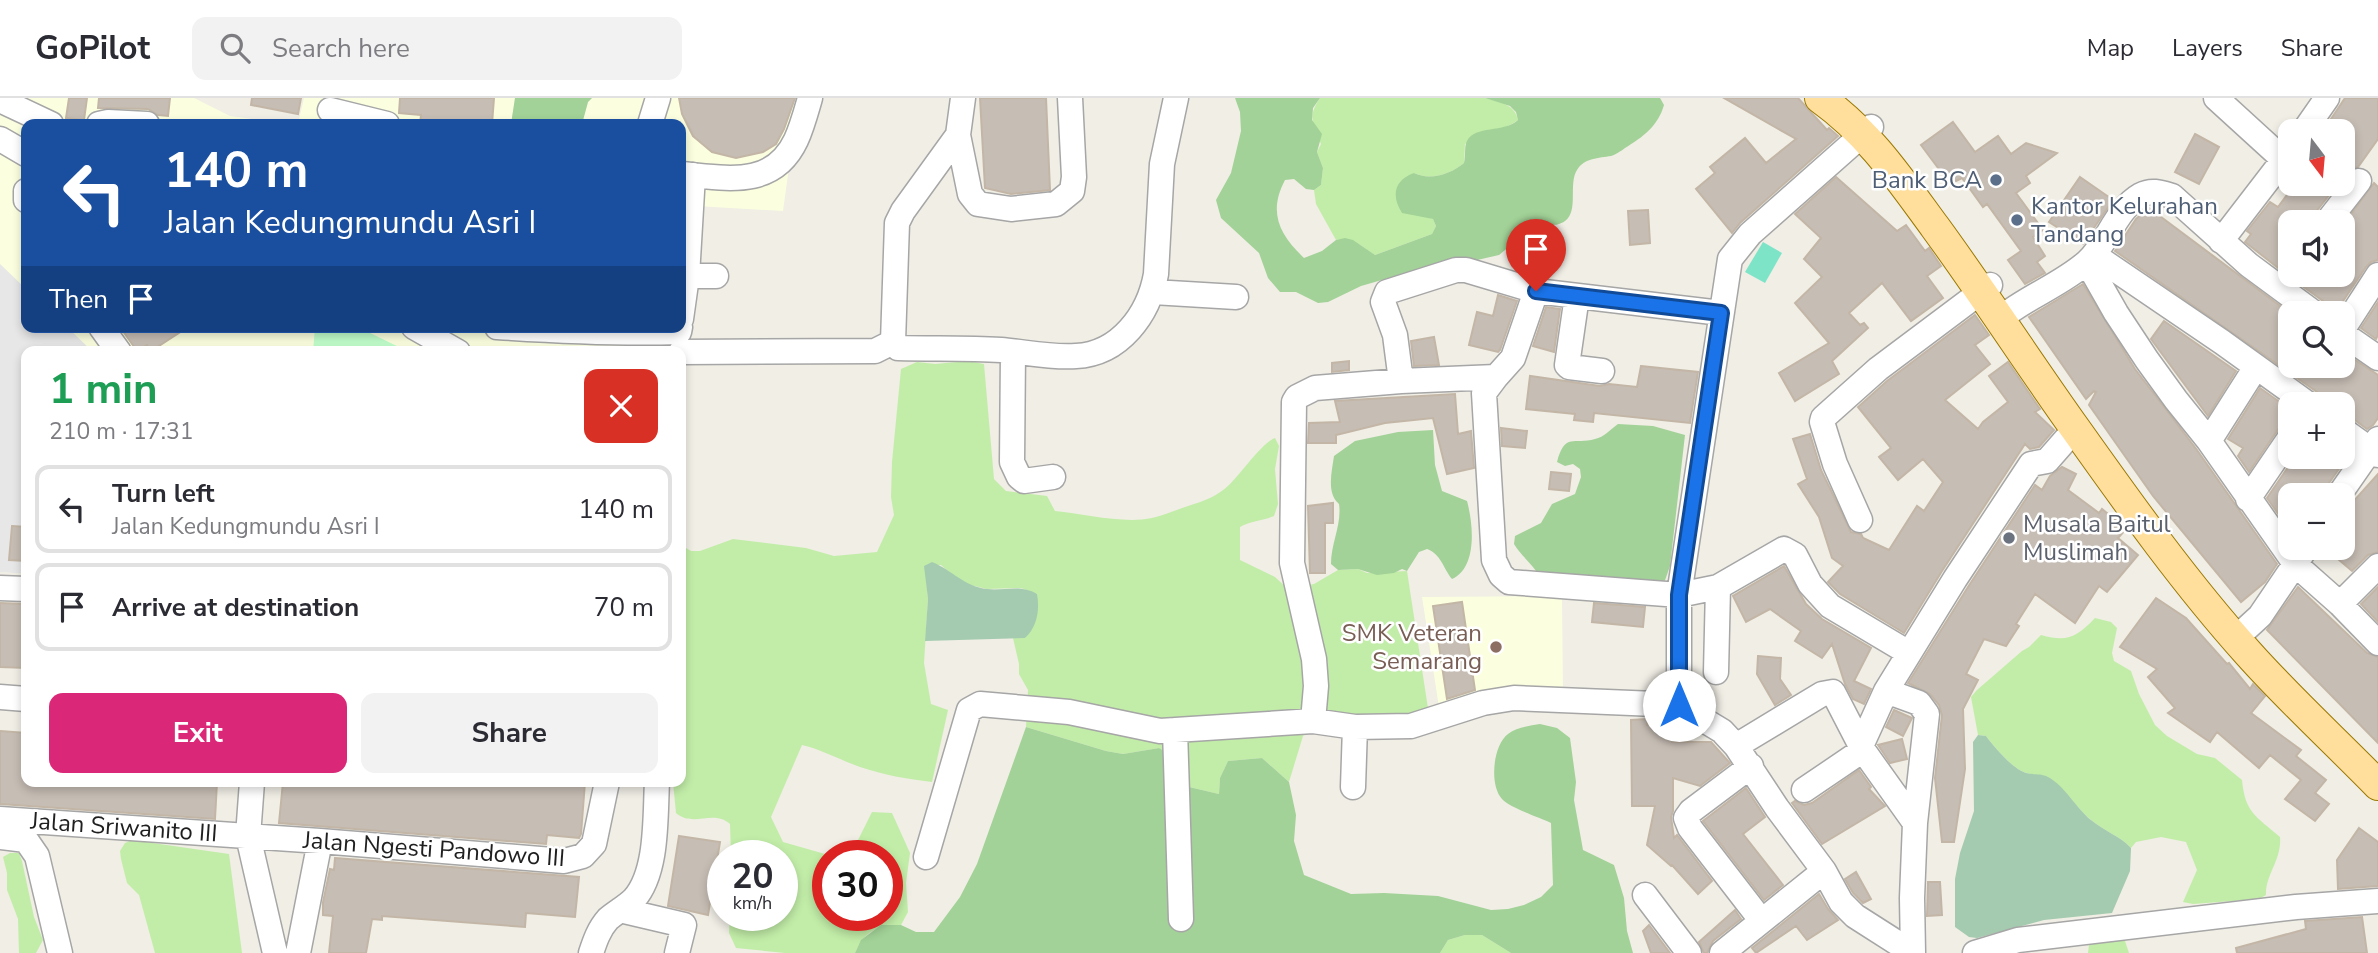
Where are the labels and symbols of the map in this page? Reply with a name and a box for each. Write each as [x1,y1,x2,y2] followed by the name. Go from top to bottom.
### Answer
[2278,119,2356,196] north arrow
[1872,164,1982,196] place label: Bank BCA
[1988,172,2004,188] marker: Bank BCA
[2031,190,2218,250] place label: Kantor Kelurahan Tandang
[2009,212,2025,228] marker: Kantor Kelurahan Tandang
[1506,219,1566,291] pin
[2023,508,2171,568] place label: Musala Baitul Muslimah
[2001,530,2017,546] marker: Musala Baitul Muslimah
[1342,617,1482,677] place label: SMK Veteran Semarang
[1488,639,1504,655] marker: SMK Veteran Semarang
[1642,668,1716,742] position arrow
[29,804,218,849] street label: Jalan Sriwanito III
[301,824,566,874] street label: Jalan Ngesti Pandowo III
[812,840,903,931] speed limit sign: 30

